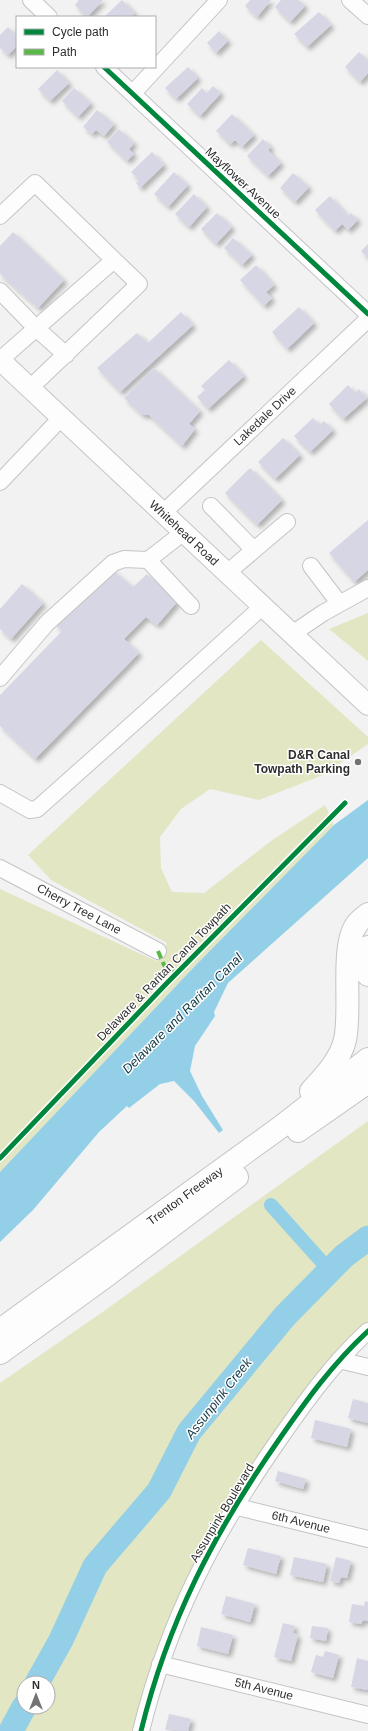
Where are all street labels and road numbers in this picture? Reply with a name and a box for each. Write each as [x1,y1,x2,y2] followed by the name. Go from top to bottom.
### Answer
[202,145,284,222] street label: Mayflower Avenue
[231,383,299,448] street label: Lakedale Drive
[147,497,221,569] street label: Whitehead Road
[34,881,124,937] street label: Cherry Tree Lane
[94,900,234,1044] street label: Delaware & Raritan Canal Towpath
[144,1164,226,1228] street label: Trenton Freeway
[187,1461,257,1565] street label: Assunpink Boulevard
[270,1508,332,1536] street label: 6th Avenue
[233,1675,295,1703] street label: 5th Avenue

